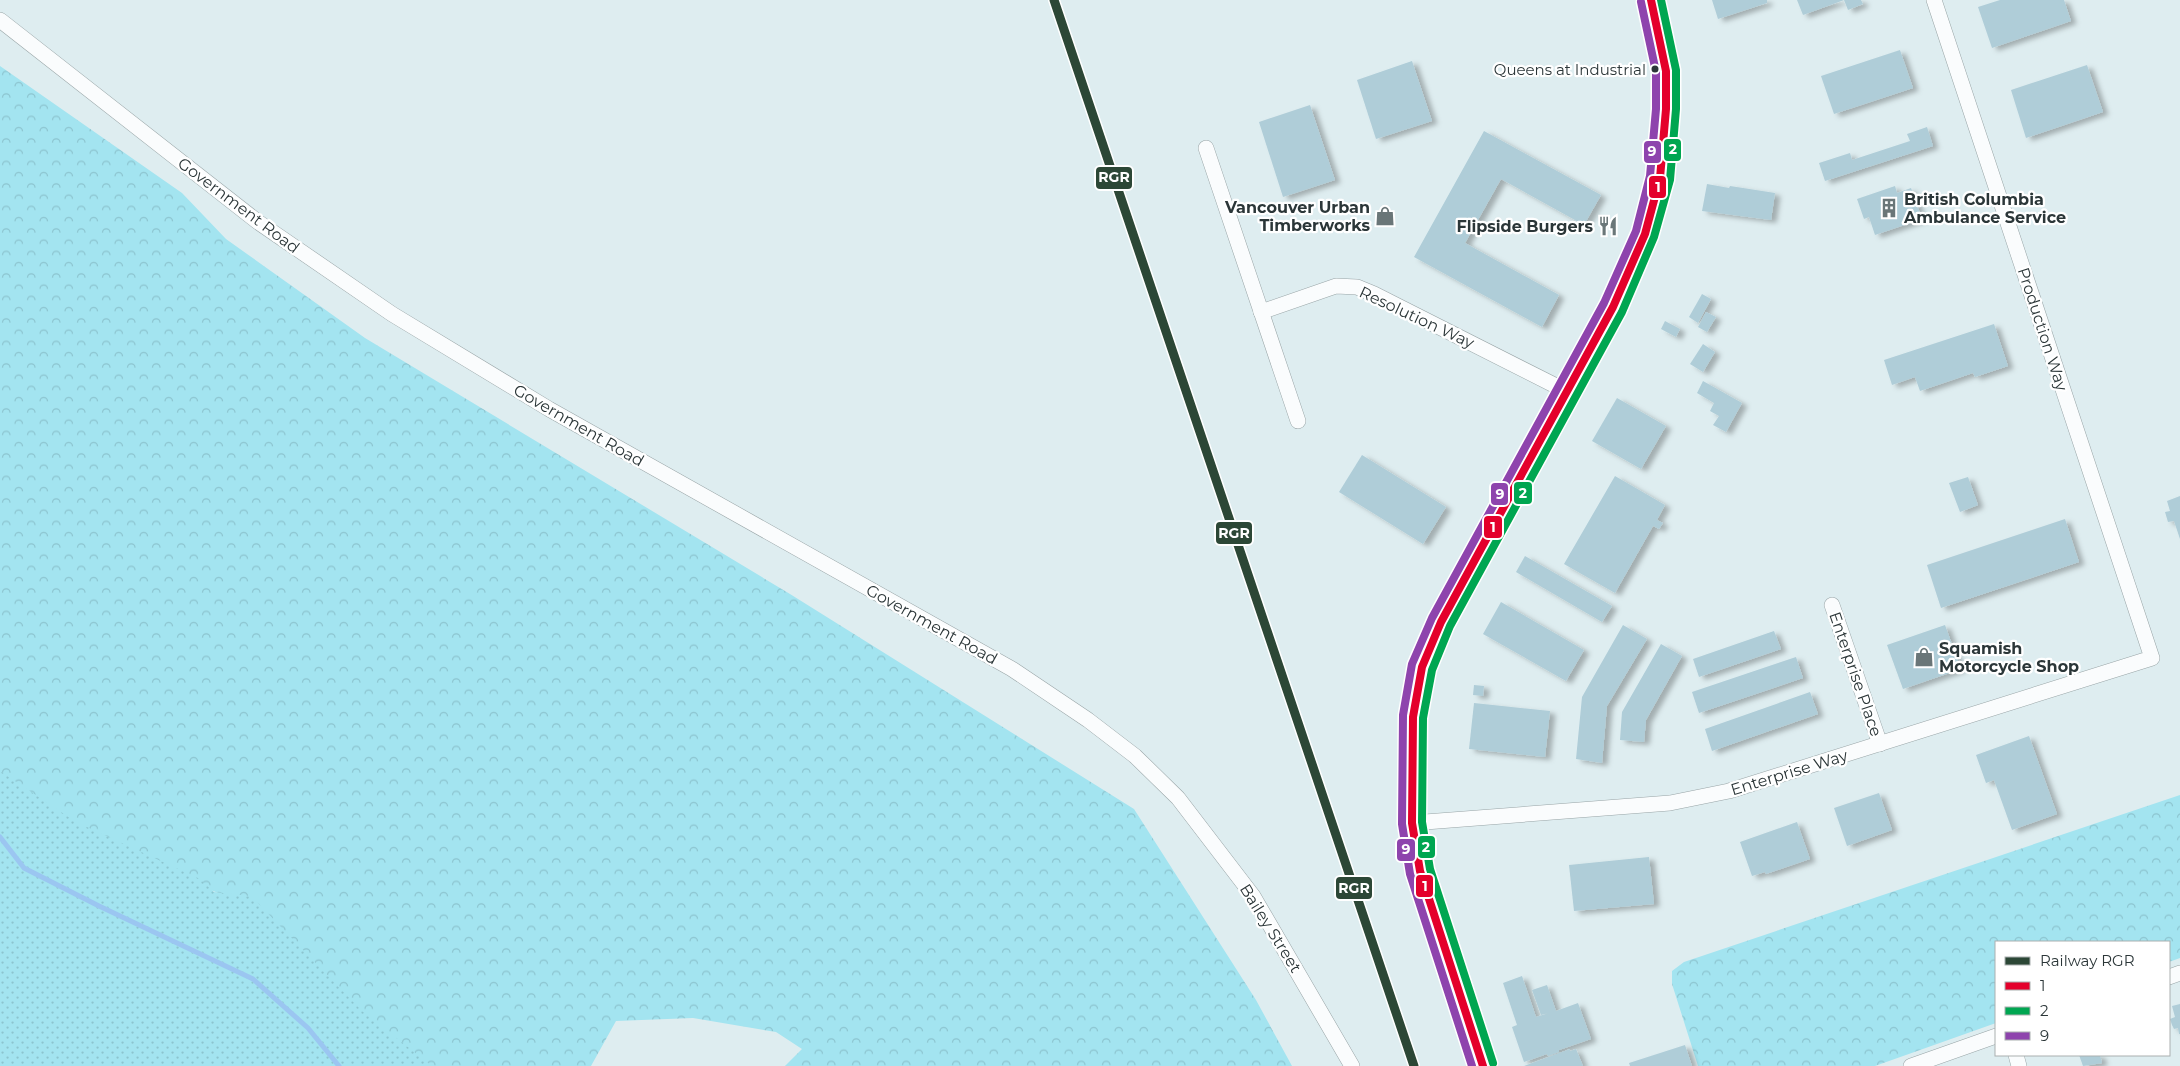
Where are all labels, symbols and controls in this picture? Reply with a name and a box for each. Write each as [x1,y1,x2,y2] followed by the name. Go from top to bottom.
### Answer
[1494,60,1646,79] place label: Queens at Industrial
[1650,64,1660,74] marker: Queens at Industrial
[1663,138,1682,162] line badge: 2
[1643,140,1662,164] line badge: 9
[1669,140,1677,158] text: 2
[1648,142,1657,160] text: 9
[174,153,303,257] street label: Government Road
[1095,166,1133,190] line badge: RGR
[1098,168,1130,186] text: RGR
[1648,175,1667,199] line badge: 1
[1655,178,1661,196] text: 1
[1903,190,2066,227] place label: British Columbia Ambulance Service
[1878,197,1900,219] building icon: British Columbia Ambulance Service
[1224,198,1371,235] place label: Vancouver Urban Timberworks
[1374,205,1396,227] shop icon: Vancouver Urban Timberworks
[1597,215,1619,237] restaurant icon: Flipside Burgers
[1456,217,1593,236] place label: Flipside Burgers
[2014,265,2072,394] street label: Production Way
[1356,282,1478,353] street label: Resolution Way
[510,380,647,470] street label: Government Road
[1513,481,1533,505] line badge: 2
[1490,482,1509,506] line badge: 9
[1519,484,1527,502] text: 2
[1496,485,1505,503] text: 9
[1483,515,1503,539] line badge: 1
[1490,518,1496,536] text: 1
[1215,521,1253,545] line badge: RGR
[1218,524,1250,542] text: RGR
[863,580,1001,668] street label: Government Road
[1825,609,1886,739] street label: Enterprise Place
[1939,639,2079,676] place label: Squamish Motorcycle Shop
[1913,646,1935,668] shop icon: Squamish Motorcycle Shop
[1728,746,1850,799] street label: Enterprise Way
[1417,835,1436,859] line badge: 2
[1396,838,1416,862] line badge: 9
[1422,838,1430,856] text: 2
[1402,840,1411,858] text: 9
[1415,874,1434,898] line badge: 1
[1335,876,1373,900] line badge: RGR
[1422,877,1428,895] text: 1
[1338,879,1370,897] text: RGR
[1236,880,1306,977] street label: Bailey Street
[1995,941,2170,1056] legend
[2040,951,2135,970] text: Railway RGR
[2040,976,2045,995] text: 1
[2040,1001,2049,1020] text: 2
[2040,1026,2049,1045] text: 9

